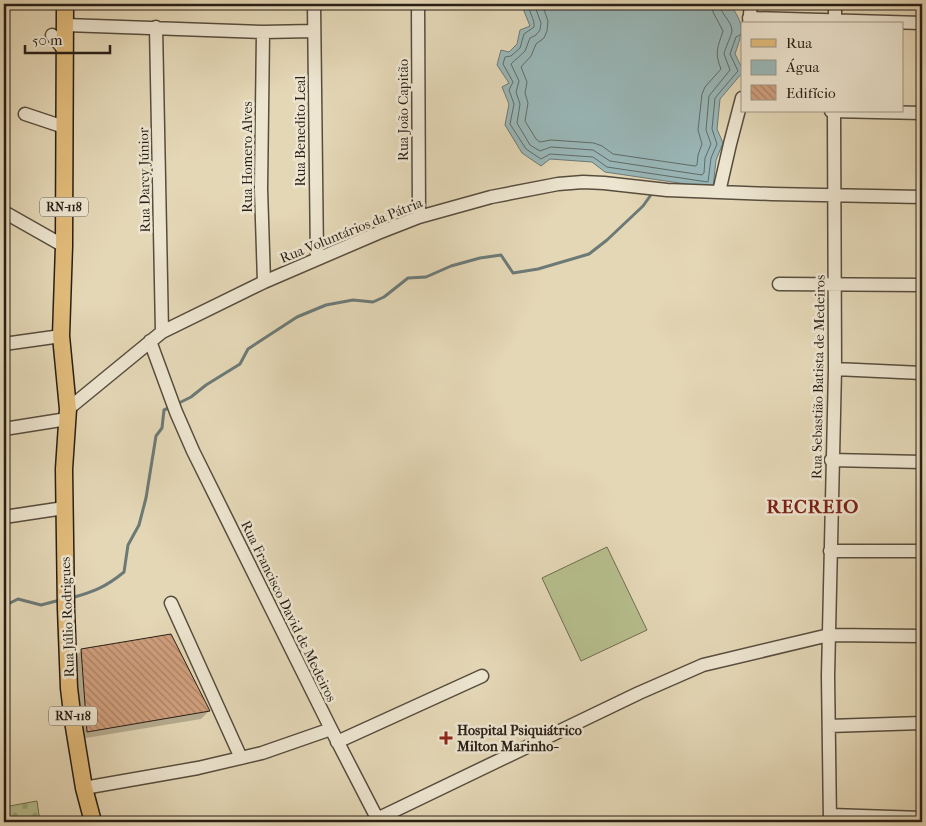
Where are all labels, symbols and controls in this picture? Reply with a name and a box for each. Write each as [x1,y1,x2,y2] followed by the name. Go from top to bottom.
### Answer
[25,22,110,54] scale bar
[741,22,904,112] legend
[32,31,63,49] text: 50 m
[786,34,813,52] text: Rua
[785,58,820,76] text: Água
[395,59,412,161] street label: Rua João Capitão
[292,75,309,186] street label: Rua Benedito Leal
[786,84,836,102] text: Edifício
[239,101,256,213] street label: Rua Homero Alves
[135,127,154,233] street label: Rua Darcy Júnior
[277,194,426,267] street label: Rua Voluntários da Pátria
[40,198,88,216] road number: RN-118
[808,275,829,479] street label: Rua Sebastião Batista de Medeiros
[767,496,859,518] district label: RECREIO
[237,518,340,705] street label: Rua Francisco David de Medeiros
[57,556,78,678] street label: Rua Júlio Rodrigues
[49,706,97,726] road number: RN-118
[456,722,582,755] place label: Hospital Psiquiátrico Milton Marinho-
[439,731,453,745] marker: Hospital Psiquiátrico Milton Marinho-

